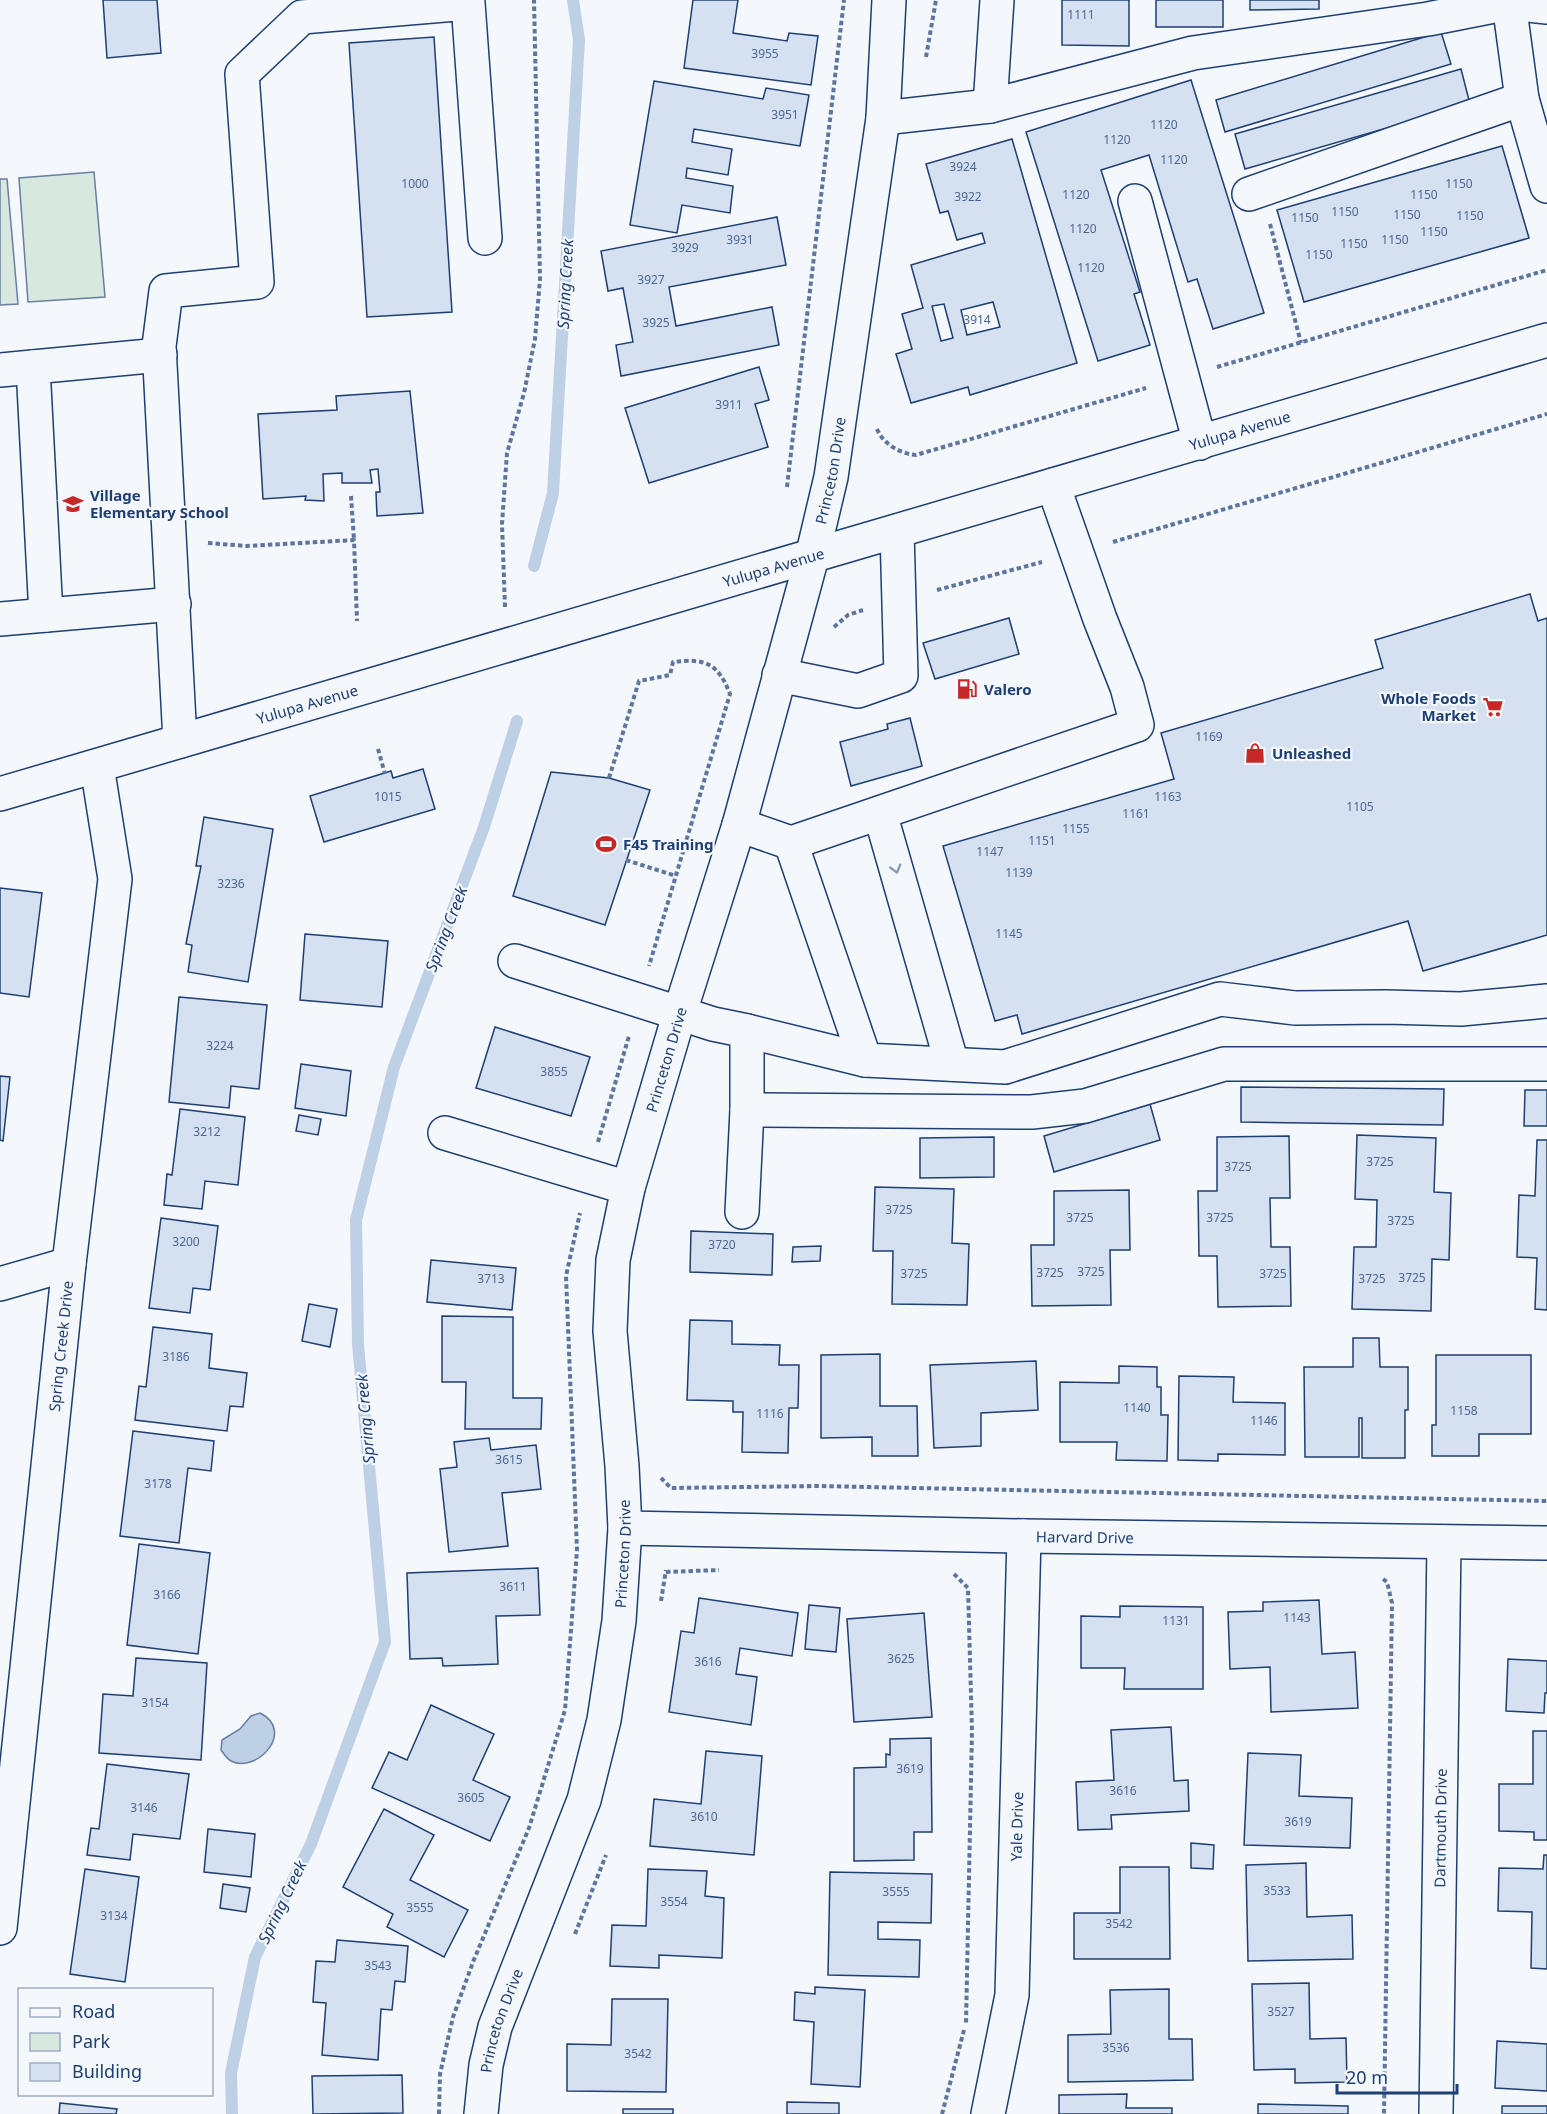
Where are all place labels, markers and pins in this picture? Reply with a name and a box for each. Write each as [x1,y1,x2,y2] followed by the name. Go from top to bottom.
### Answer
[90,485,229,522] place label: Village Elementary School
[61,492,85,516] school or university icon: Village Elementary School
[955,677,979,701] fuel station icon: Valero
[984,679,1032,699] place label: Valero
[1381,688,1476,725] place label: Whole Foods Market
[1481,695,1505,719] supermarket icon: Whole Foods Market
[1243,741,1267,765] shop icon: Unleashed
[1272,743,1351,763] place label: Unleashed
[594,832,618,856] sports icon: F45 Training
[623,834,714,854] place label: F45 Training

